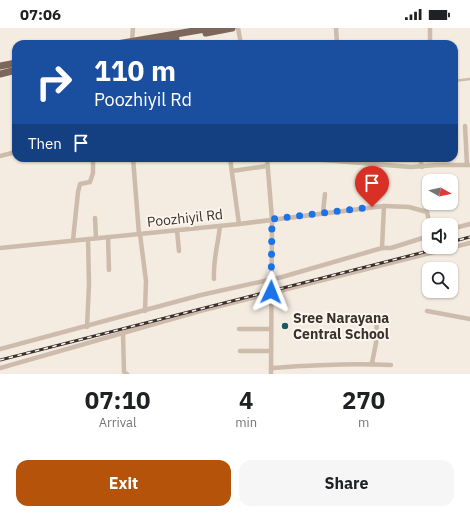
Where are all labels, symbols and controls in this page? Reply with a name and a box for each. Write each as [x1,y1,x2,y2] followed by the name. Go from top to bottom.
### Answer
[20,5,61,24] text: 07:06
[94,52,176,89] text: 110 m
[28,56,80,108] icon: right
[94,88,192,111] text: Poozhiyil Rd
[70,132,92,154] icon: arrive
[28,134,62,153] text: Then
[355,166,389,207] pin
[361,172,383,194] icon: arrive
[422,174,458,210] north arrow
[422,174,458,298] map controls
[146,205,224,231] street label: Poozhiyil Rd
[422,218,458,254] button: sound
[422,262,458,298] button: search
[250,271,292,313] position arrow
[293,309,389,343] place label: Sree Narayana Central School
[280,321,290,331] marker: Sree Narayana Central School
[85,384,150,416] text: 07:10
[239,384,253,416] text: 4
[342,384,385,416] text: 270
[99,414,137,431] text: Arrival
[235,414,257,431] text: min
[358,414,369,431] text: m
[16,460,231,506] button: Exit
[239,460,454,506] button: Share

